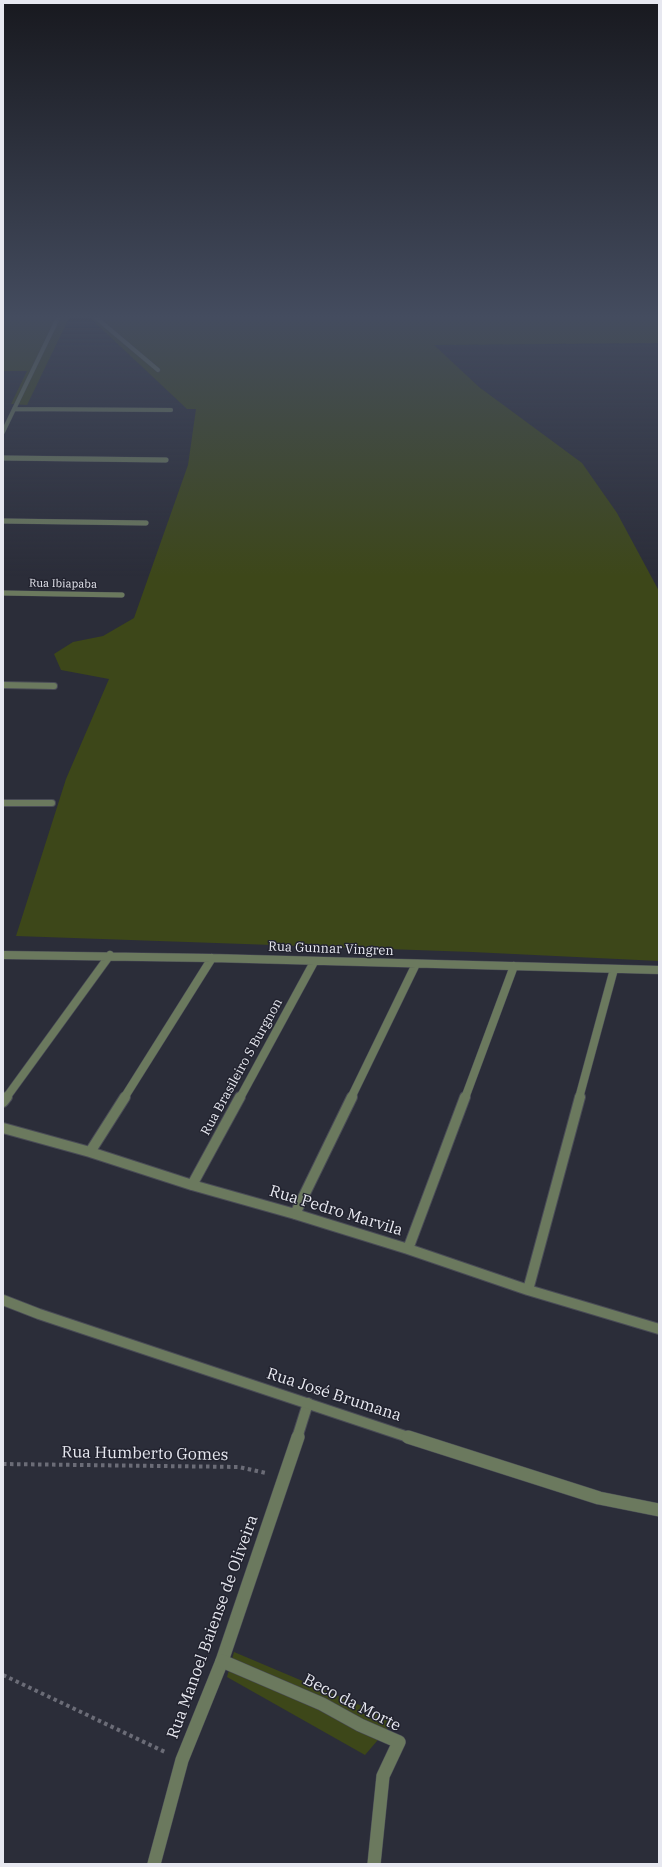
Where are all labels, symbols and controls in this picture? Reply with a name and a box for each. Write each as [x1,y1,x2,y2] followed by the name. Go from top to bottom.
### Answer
[29,577,97,591] street label: Rua Ibiapaba
[268,939,394,959] street label: Rua Gunnar Vingren
[198,996,286,1138] street label: Rua Brasileiro S Burgnon
[267,1182,405,1240] street label: Rua Pedro Marvila
[264,1364,404,1426] street label: Rua José Brumana
[61,1443,229,1465] street label: Rua Humberto Gomes
[163,1512,263,1742] street label: Rua Manoel Baiense de Oliveira
[300,1670,404,1736] street label: Beco da Morte

